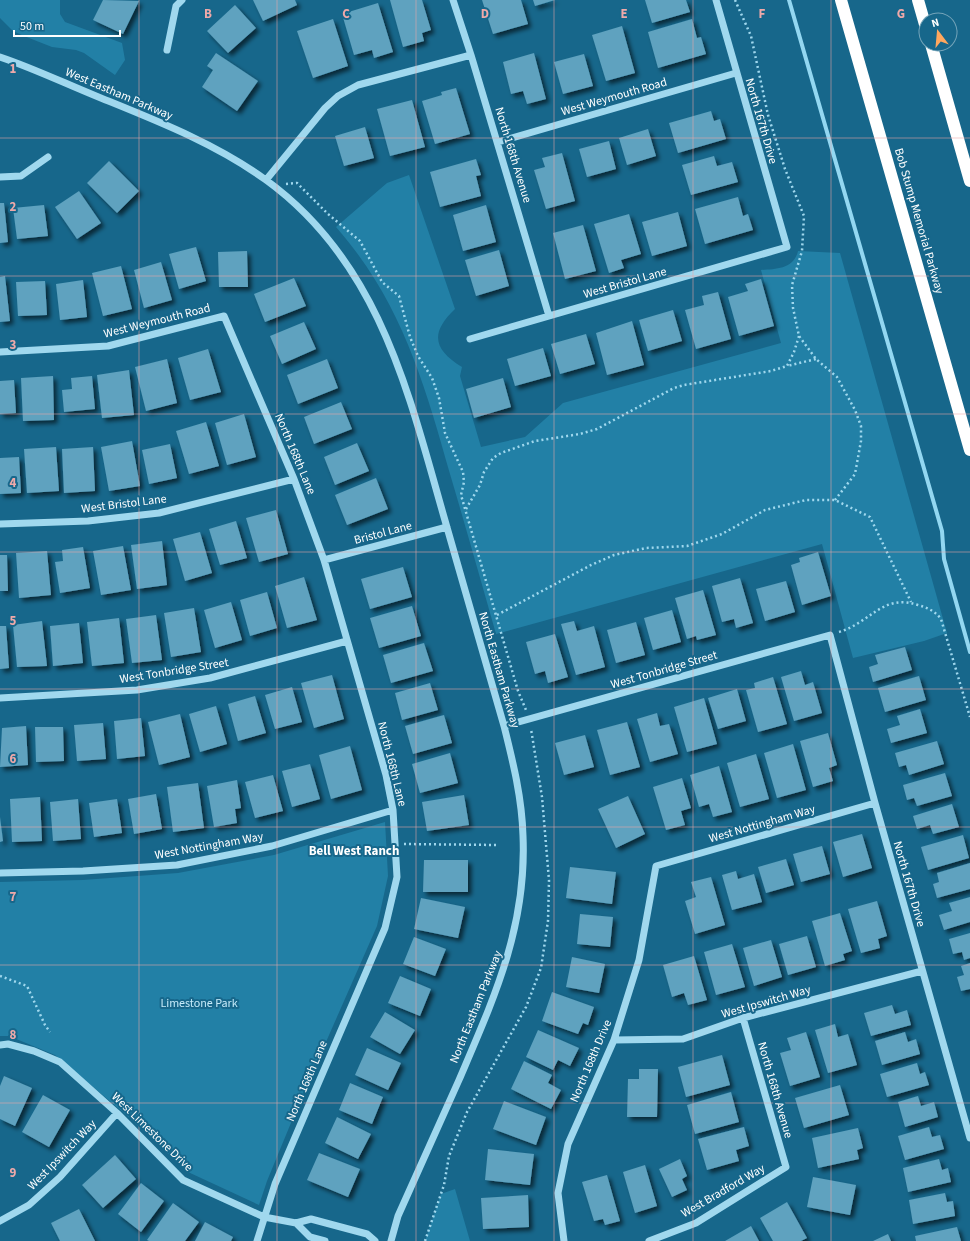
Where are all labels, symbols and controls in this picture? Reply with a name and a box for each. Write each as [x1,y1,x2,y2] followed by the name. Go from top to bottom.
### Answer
[204,5,212,23] text: B
[342,5,350,23] text: C
[481,5,489,23] text: D
[620,5,628,23] text: E
[759,5,766,23] text: F
[897,5,905,23] text: G
[14,12,120,38] scale bar
[918,12,958,52] north arrow
[930,15,941,31] text: N
[20,18,44,35] text: 50 m
[10,60,17,78] text: 1
[63,64,176,125] street label: West Eastham Parkway
[559,74,669,120] street label: West Weymouth Road
[741,76,781,166] street label: North 167th Drive
[490,105,536,205] street label: North 168th Avenue
[890,146,948,296] street label: Bob Stump Memorial Parkway
[10,198,17,216] text: 2
[581,263,669,303] street label: West Bristol Lane
[102,300,212,342] street label: West Weymouth Road
[10,336,17,354] text: 3
[270,411,320,497] street label: North 168th Lane
[10,474,17,492] text: 4
[80,490,168,518] street label: West Bristol Lane
[352,517,414,549] street label: Bristol Lane
[474,610,524,730] street label: North Eastham Parkway
[10,612,17,630] text: 5
[609,647,719,693] street label: West Tonbridge Street
[118,654,230,688] street label: West Tonbridge Street
[373,720,411,808] street label: North 168th Lane
[10,750,17,768] text: 6
[707,801,818,847] street label: West Nottingham Way
[153,828,265,864] street label: West Nottingham Way
[889,839,929,929] street label: North 167th Drive
[309,842,399,860] district label: Bell West Ranch
[10,888,17,906] text: 7
[446,948,507,1066] street label: North Eastham Parkway
[719,981,813,1023] street label: West Ipswitch Way
[160,995,238,1012] park label: Limestone Park
[566,1017,616,1105] street label: North 168th Drive
[10,1026,17,1044] text: 8
[282,1038,332,1124] street label: North 168th Lane
[753,1040,797,1140] street label: North 168th Avenue
[107,1089,197,1175] street label: West Limestone Drive
[24,1116,100,1194] street label: West Ipswitch Way
[678,1160,768,1222] street label: West Bradford Way
[10,1164,17,1182] text: 9

